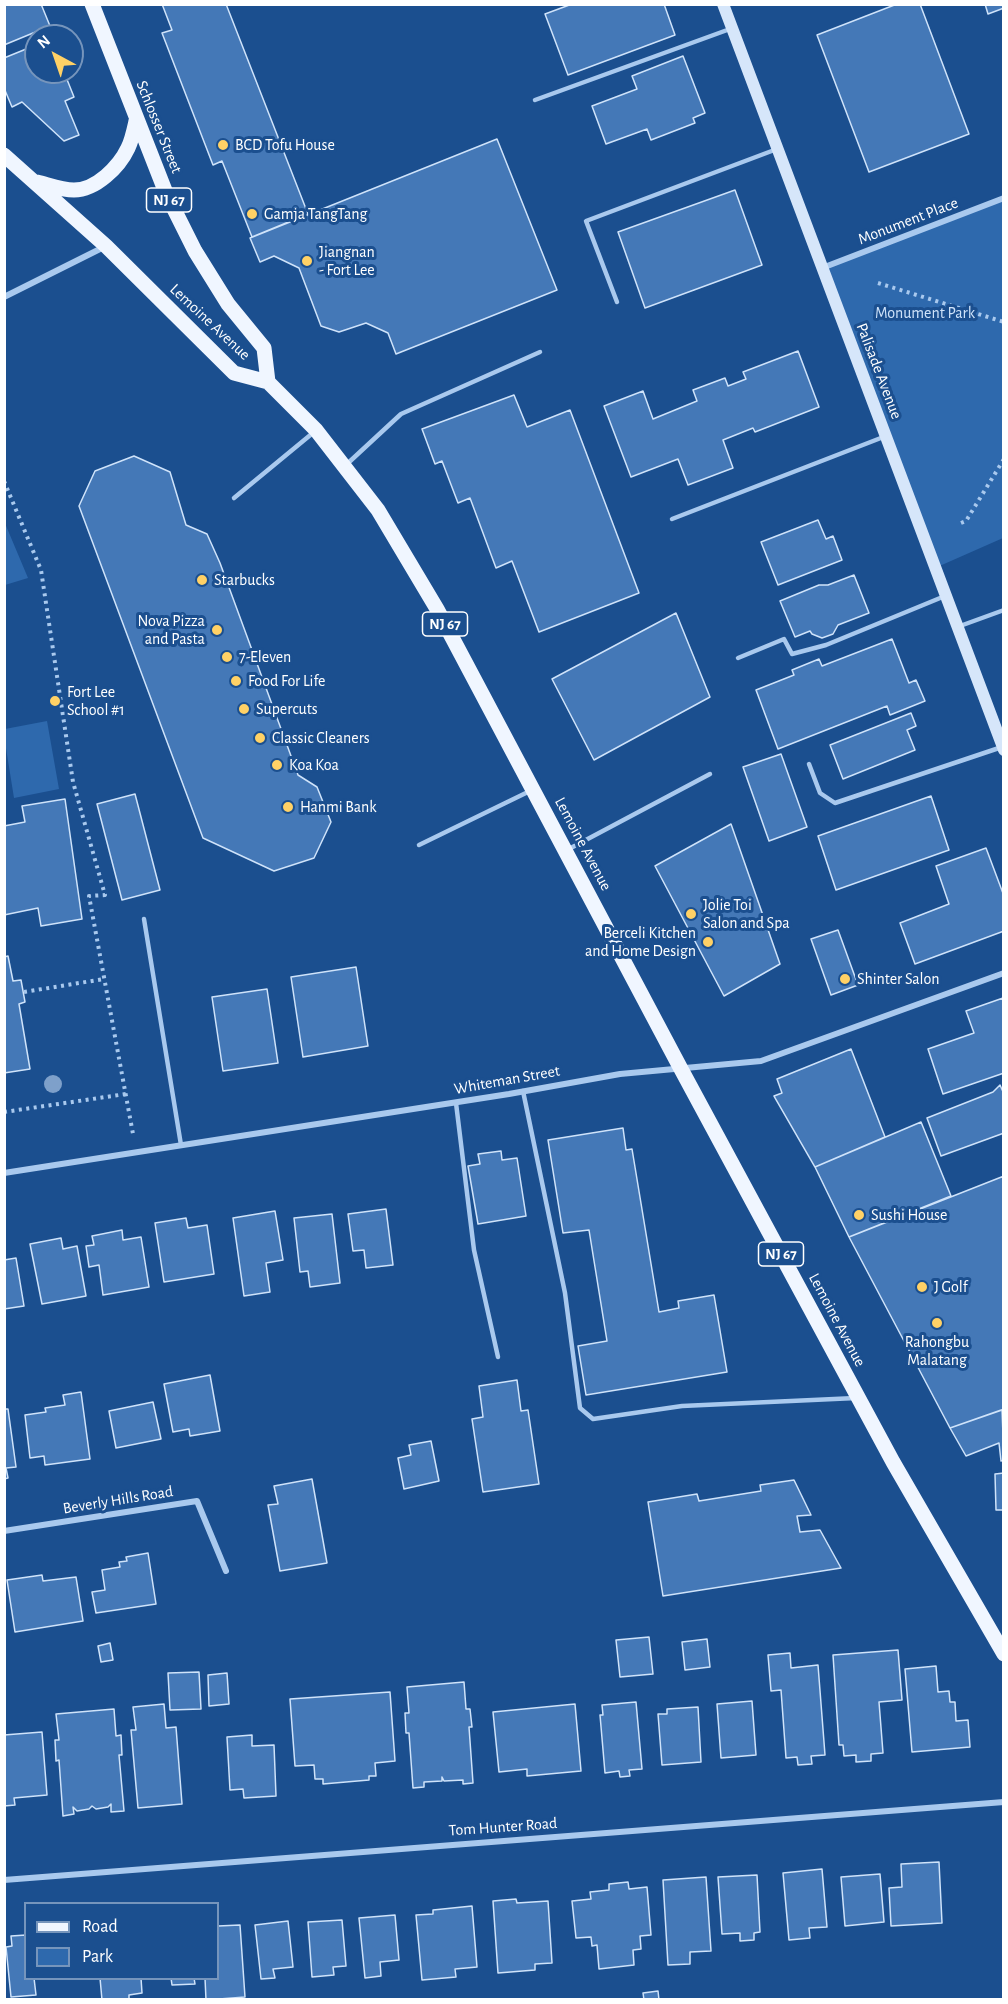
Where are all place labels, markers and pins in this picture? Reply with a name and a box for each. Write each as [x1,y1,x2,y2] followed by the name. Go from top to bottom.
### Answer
[235,135,335,155] place label: BCD Tofu House
[216,138,230,152] marker: BCD Tofu House
[264,204,367,224] place label: Gamja TangTang
[245,207,259,221] marker: Gamja TangTang
[319,242,375,280] place label: Jiangnan - Fort Lee
[300,254,314,268] marker: Jiangnan - Fort Lee
[214,570,275,590] place label: Starbucks
[195,573,209,587] marker: Starbucks
[137,611,205,649] place label: Nova Pizza and Pasta
[210,623,224,637] marker: Nova Pizza and Pasta
[239,647,291,667] place label: 7-Eleven
[220,650,234,664] marker: 7-Eleven
[248,671,325,691] place label: Food For Life
[229,674,243,688] marker: Food For Life
[67,682,125,720] place label: Fort Lee School #1
[48,694,62,708] marker: Fort Lee School #1
[256,699,318,719] place label: Supercuts
[237,702,251,716] marker: Supercuts
[272,728,370,748] place label: Classic Cleaners
[253,731,267,745] marker: Classic Cleaners
[289,755,339,775] place label: Koa Koa
[270,758,284,772] marker: Koa Koa
[300,797,377,817] place label: Hanmi Bank
[281,800,295,814] marker: Hanmi Bank
[703,895,790,933] place label: Jolie Toi Salon and Spa
[684,907,698,921] marker: Jolie Toi Salon and Spa
[585,923,696,961] place label: Berceli Kitchen and Home Design
[701,935,715,949] marker: Berceli Kitchen and Home Design
[857,969,939,989] place label: Shinter Salon
[838,972,852,986] marker: Shinter Salon
[871,1205,947,1225] place label: Sushi House
[852,1208,866,1222] marker: Sushi House
[934,1277,968,1297] place label: J Golf
[915,1280,929,1294] marker: J Golf
[930,1316,944,1330] marker: Rahongbu Malatang
[905,1332,969,1370] place label: Rahongbu Malatang

